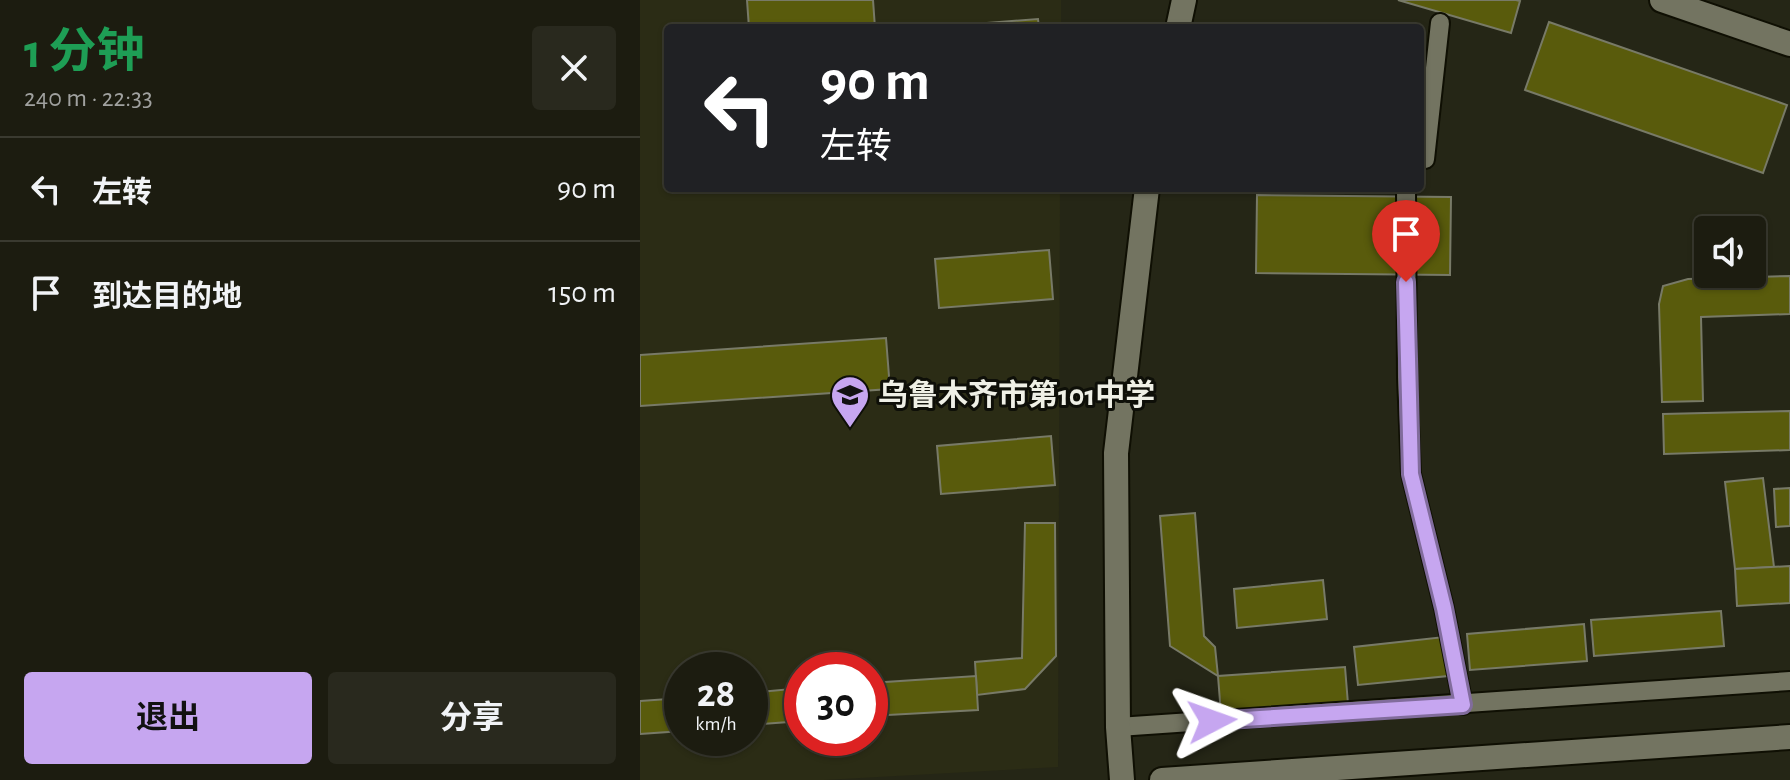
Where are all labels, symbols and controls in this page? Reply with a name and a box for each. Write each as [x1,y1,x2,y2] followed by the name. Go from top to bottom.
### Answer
[532,26,616,110] button: close
[24,29,145,77] text: 1 分钟
[820,54,930,110] text: 90 m
[688,56,792,160] icon: left
[24,85,153,111] text: 240 m · 22:33
[820,129,892,165] text: 左转
[24,167,68,211] icon: left
[557,174,616,204] text: 90 m
[92,178,152,208] text: 左转
[1372,200,1440,282] pin
[1384,212,1428,256] icon: arrive
[1694,216,1766,288] map controls
[1694,216,1766,288] button: sound
[24,271,68,315] icon: arrive
[548,278,616,308] text: 150 m
[92,282,242,312] text: 到达目的地
[829,374,871,429] school or university icon: 乌鲁木齐市第101中学
[878,379,1155,411] place label: 乌鲁木齐市第101中学
[784,652,888,756] speed limit sign: 30
[24,672,312,764] button: 退出
[328,672,616,764] button: 分享
[697,674,735,714] text: 28
[1170,679,1254,763] position arrow
[695,714,737,734] text: km/h

